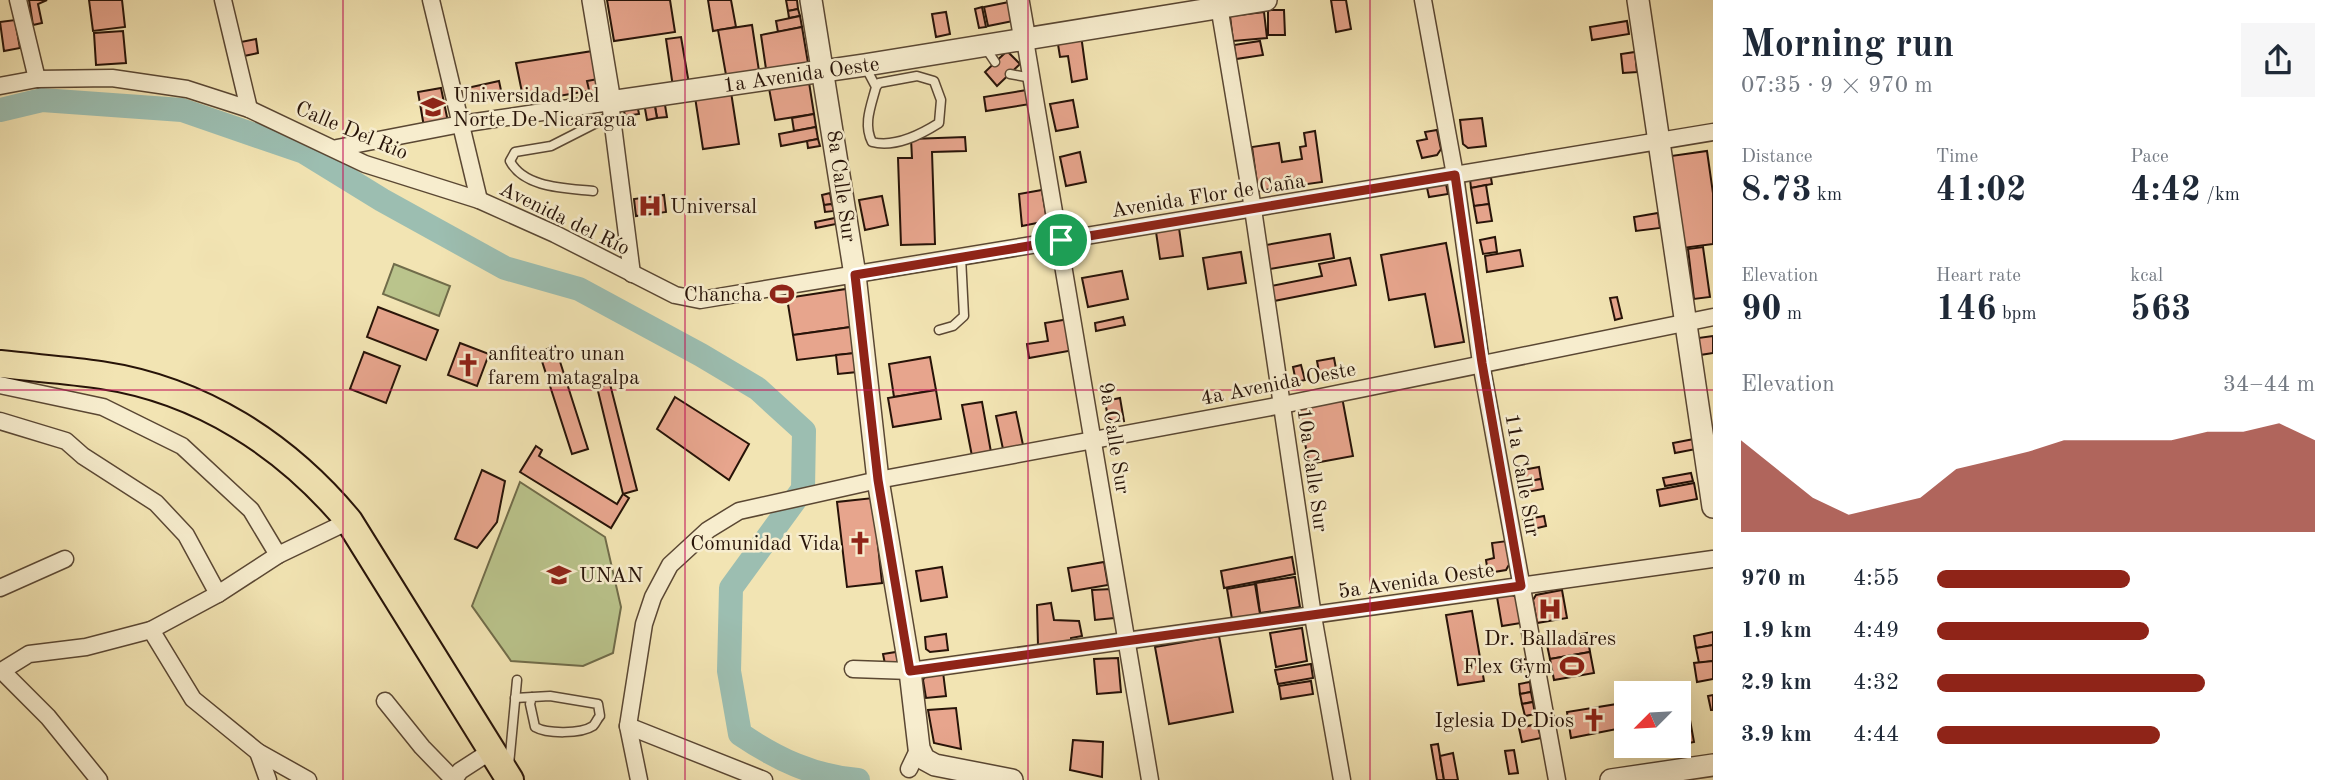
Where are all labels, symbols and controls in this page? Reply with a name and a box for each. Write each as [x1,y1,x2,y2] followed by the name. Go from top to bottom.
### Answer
[2241,23,2315,97] button: share
[1741,27,1954,65] text: Morning run
[722,54,881,97] street label: 1a Avenida Oeste
[1741,74,1933,97] text: 07:35 · 9 × 970 m
[453,86,636,131] place label: Universidad Del Norte De Nicaragua
[419,93,447,121] school or university icon: Universidad Del Norte De Nicaragua
[292,98,411,164] street label: Calle Del Rio
[822,129,859,244] street label: 8a Calle Sur
[1741,148,1813,167] text: Distance
[1936,148,1978,167] text: Time
[2130,148,2169,167] text: Pace
[1110,171,1307,222] street label: Avenida Flor de Caña
[1741,173,1812,208] text: 8.73
[1936,173,2027,208] text: 41:02
[2130,173,2201,208] text: 4:42
[496,179,633,260] street label: Avenida del Río
[1812,186,1842,205] text: km
[2201,186,2240,205] text: /km
[636,192,664,220] hospital icon: Universal
[670,197,757,218] place label: Universal
[1031,210,1091,270] pin
[1042,221,1080,259] icon: arrive
[1741,267,1818,286] text: Elevation
[1936,267,2021,286] text: Heart rate
[2130,267,2163,286] text: kcal
[768,280,796,308] sports icon: Chancha
[684,285,762,306] place label: Chancha
[1741,292,1782,327] text: 90
[1936,292,1997,327] text: 146
[2130,292,2191,327] text: 563
[1782,305,1802,324] text: m
[1997,305,2037,324] text: bpm
[488,344,640,389] place label: anfiteatro unan farem matagalpa
[454,351,482,379] church icon: anfiteatro unan farem matagalpa
[1199,359,1358,410] street label: 4a Avenida Oeste
[1741,373,1835,396] text: Elevation
[2223,373,2315,396] text: 34–44 m
[1094,381,1133,496] street label: 9a Calle Sur
[1292,407,1331,534] street label: 10a Calle Sur
[1500,412,1543,539] street label: 11a Calle Sur
[846,529,874,557] church icon: Comunidad Vida
[690,534,840,555] place label: Comunidad Vida
[1337,560,1496,603] street label: 5a Avenida Oeste
[545,561,573,589] school or university icon: UNAN
[579,566,643,587] place label: UNAN
[1741,567,1806,590] text: 970 m
[1853,567,1899,590] text: 4:55
[1536,595,1564,623] hospital icon: Dr. Balladares
[1741,619,1812,642] text: 1.9 km
[1853,619,1899,642] text: 4:49
[1484,629,1616,650] place label: Dr. Balladares
[1558,652,1586,680] sports icon: Flex Gym
[1463,657,1552,678] place label: Flex Gym
[1741,671,1812,694] text: 2.9 km
[1853,671,1899,694] text: 4:32
[1614,681,1690,758] north arrow
[1614,681,1691,758] map controls
[1580,706,1608,734] church icon: Iglesia De Dios
[1435,711,1574,732] place label: Iglesia De Dios
[1741,723,1812,746] text: 3.9 km
[1853,723,1899,746] text: 4:44

